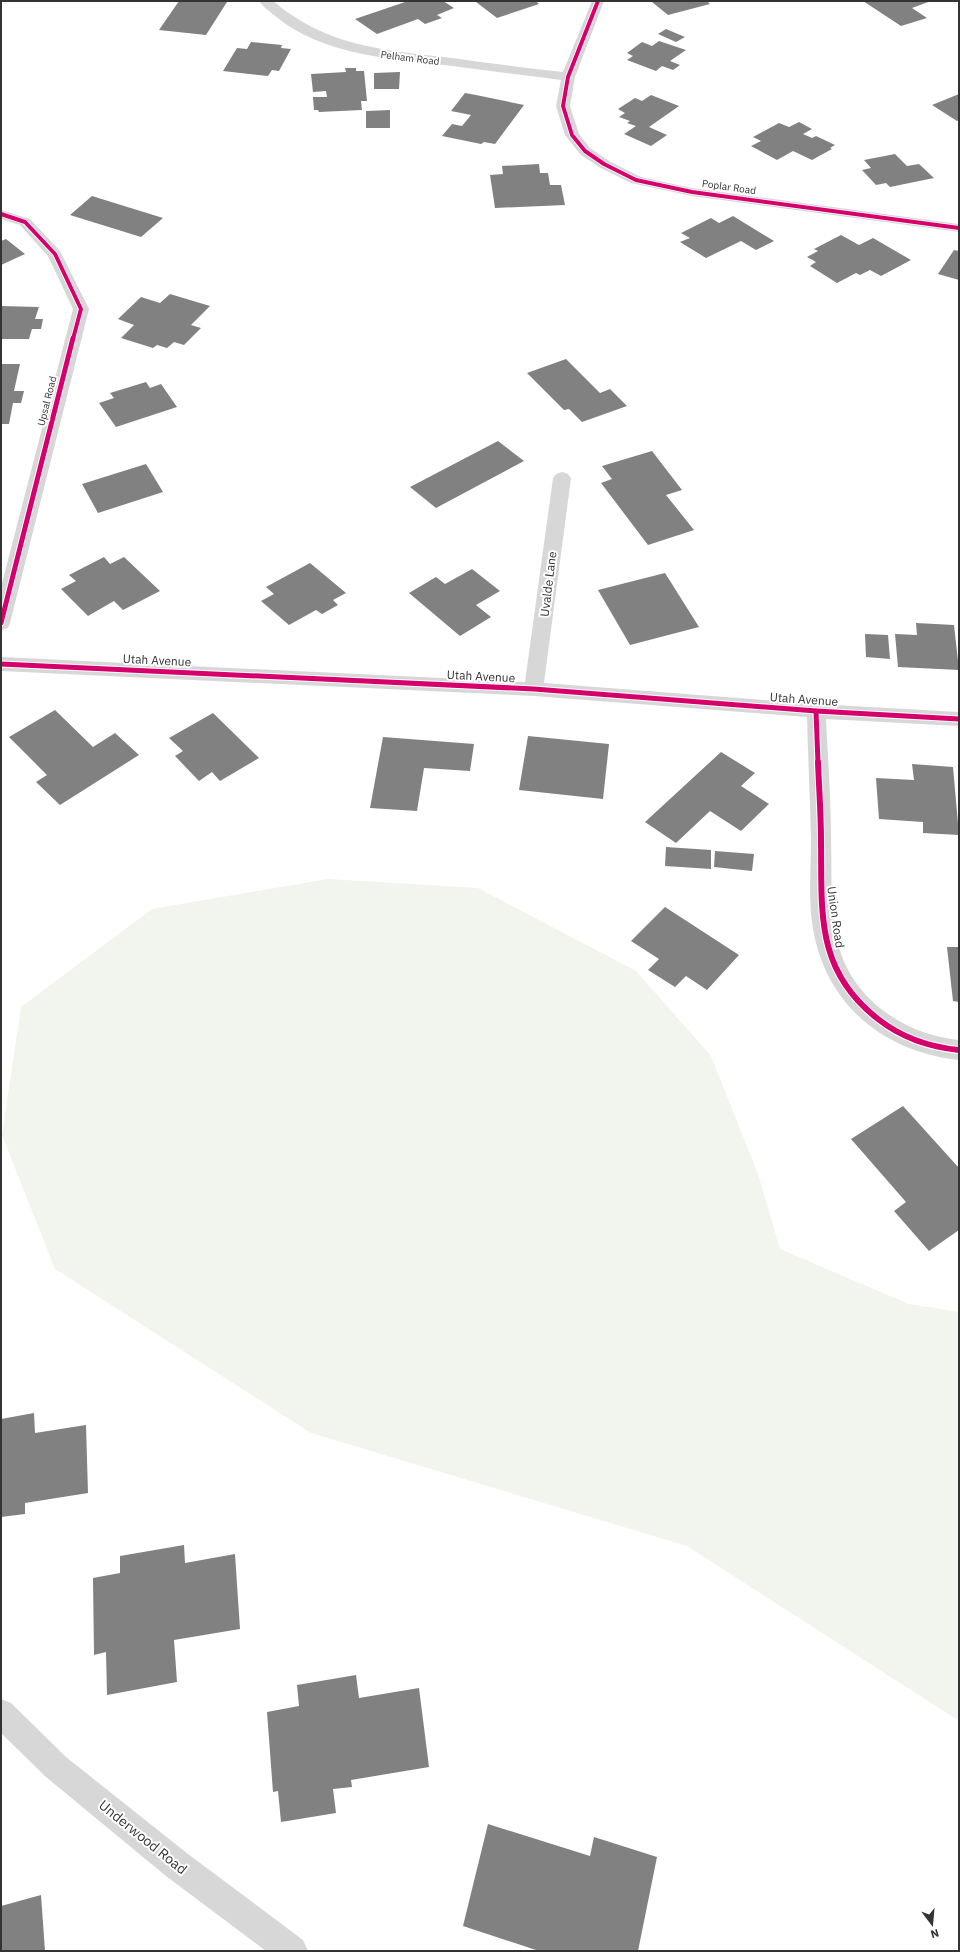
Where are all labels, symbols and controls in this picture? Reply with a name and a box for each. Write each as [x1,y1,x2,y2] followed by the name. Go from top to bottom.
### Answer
[380,48,440,68] street label: Pelham Road
[701,177,757,197] street label: Poplar Road
[35,375,59,427] street label: Upsal Road
[537,550,560,618] street label: Uvalde Lane
[122,651,192,669] street label: Utah Avenue
[446,667,516,685] street label: Utah Avenue
[769,689,839,709] street label: Utah Avenue
[824,885,848,949] street label: Union Road
[95,1796,191,1878] street label: Underwood Road
[912,1904,952,1944] north arrow
[929,1926,941,1941] text: N

